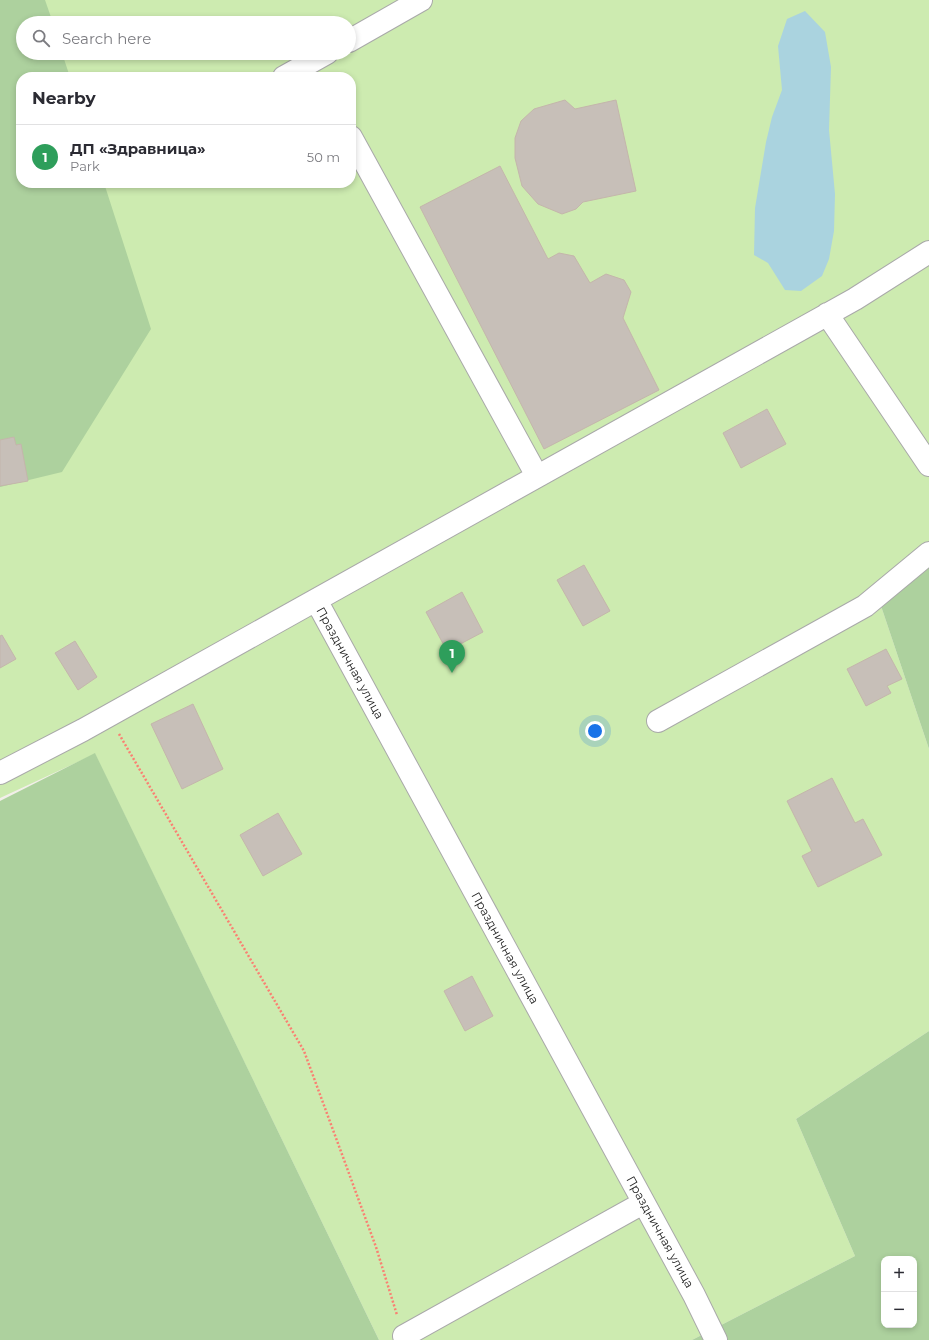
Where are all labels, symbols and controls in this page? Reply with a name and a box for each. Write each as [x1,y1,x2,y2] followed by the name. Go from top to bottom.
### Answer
[16,16,356,60] search box
[30,27,52,49] icon: search
[62,29,151,48] text: Search here
[32,88,96,108] text: Nearby
[70,139,206,158] text: ДП «Здравница»
[42,149,48,165] text: 1
[307,149,340,165] text: 50 m
[70,158,100,174] text: Park
[313,604,387,721] street label: Праздничная улица
[439,640,465,673] pin: 1
[585,721,605,741] your location
[468,889,542,1006] street label: Праздничная улица
[623,1173,697,1290] street label: Праздничная улица
[881,1256,917,1328] map controls
[881,1256,917,1292] button: +
[881,1292,917,1328] button: −

